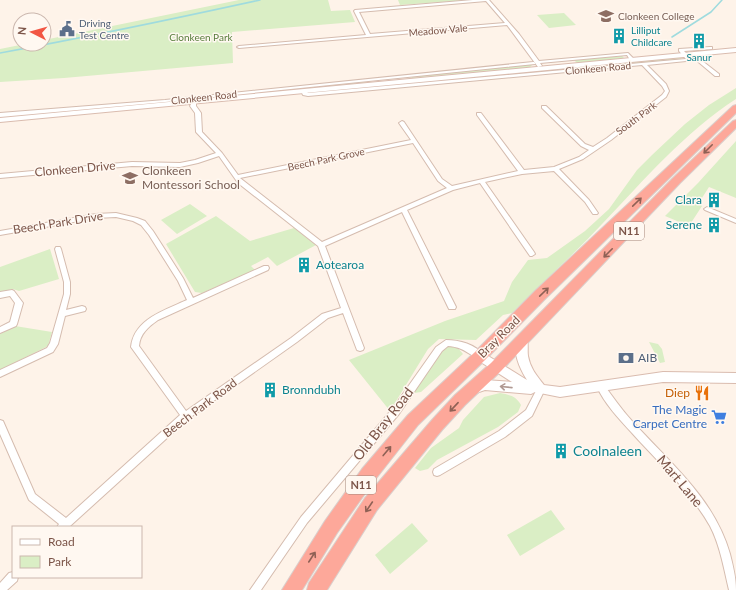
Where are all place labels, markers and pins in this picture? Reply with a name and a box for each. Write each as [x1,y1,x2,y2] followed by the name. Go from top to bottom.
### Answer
[597,7,615,25] school or university icon: Clonkeen College
[618,10,694,22] place label: Clonkeen College
[79,17,129,41] place label: Driving Test Centre
[58,20,76,38] public building icon: Driving Test Centre
[631,24,672,48] place label: Lilliput Childcare
[610,27,628,45] building icon: Lilliput Childcare
[690,32,708,50] building icon: Sanur
[686,51,712,63] place label: Sanur
[142,163,240,192] place label: Clonkeen Montessori School
[121,169,139,187] school or university icon: Clonkeen Montessori School
[705,191,723,209] building icon: Clara
[675,192,702,207] place label: Clara
[705,216,723,234] building icon: Serene
[666,217,702,232] place label: Serene
[295,256,313,274] building icon: Aotearoa
[316,257,364,272] place label: Aotearoa
[617,349,635,367] bank icon: AIB
[638,350,657,365] place label: AIB
[261,381,279,399] building icon: Bronndubh
[282,382,341,397] place label: Bronndubh
[693,384,711,402] restaurant icon: Diep
[665,385,690,400] place label: Diep
[633,402,707,431] place label: The Magic Carpet Centre
[710,408,728,426] supermarket icon: The Magic Carpet Centre
[552,442,570,460] building icon: Coolnaleen
[573,442,642,459] place label: Coolnaleen

